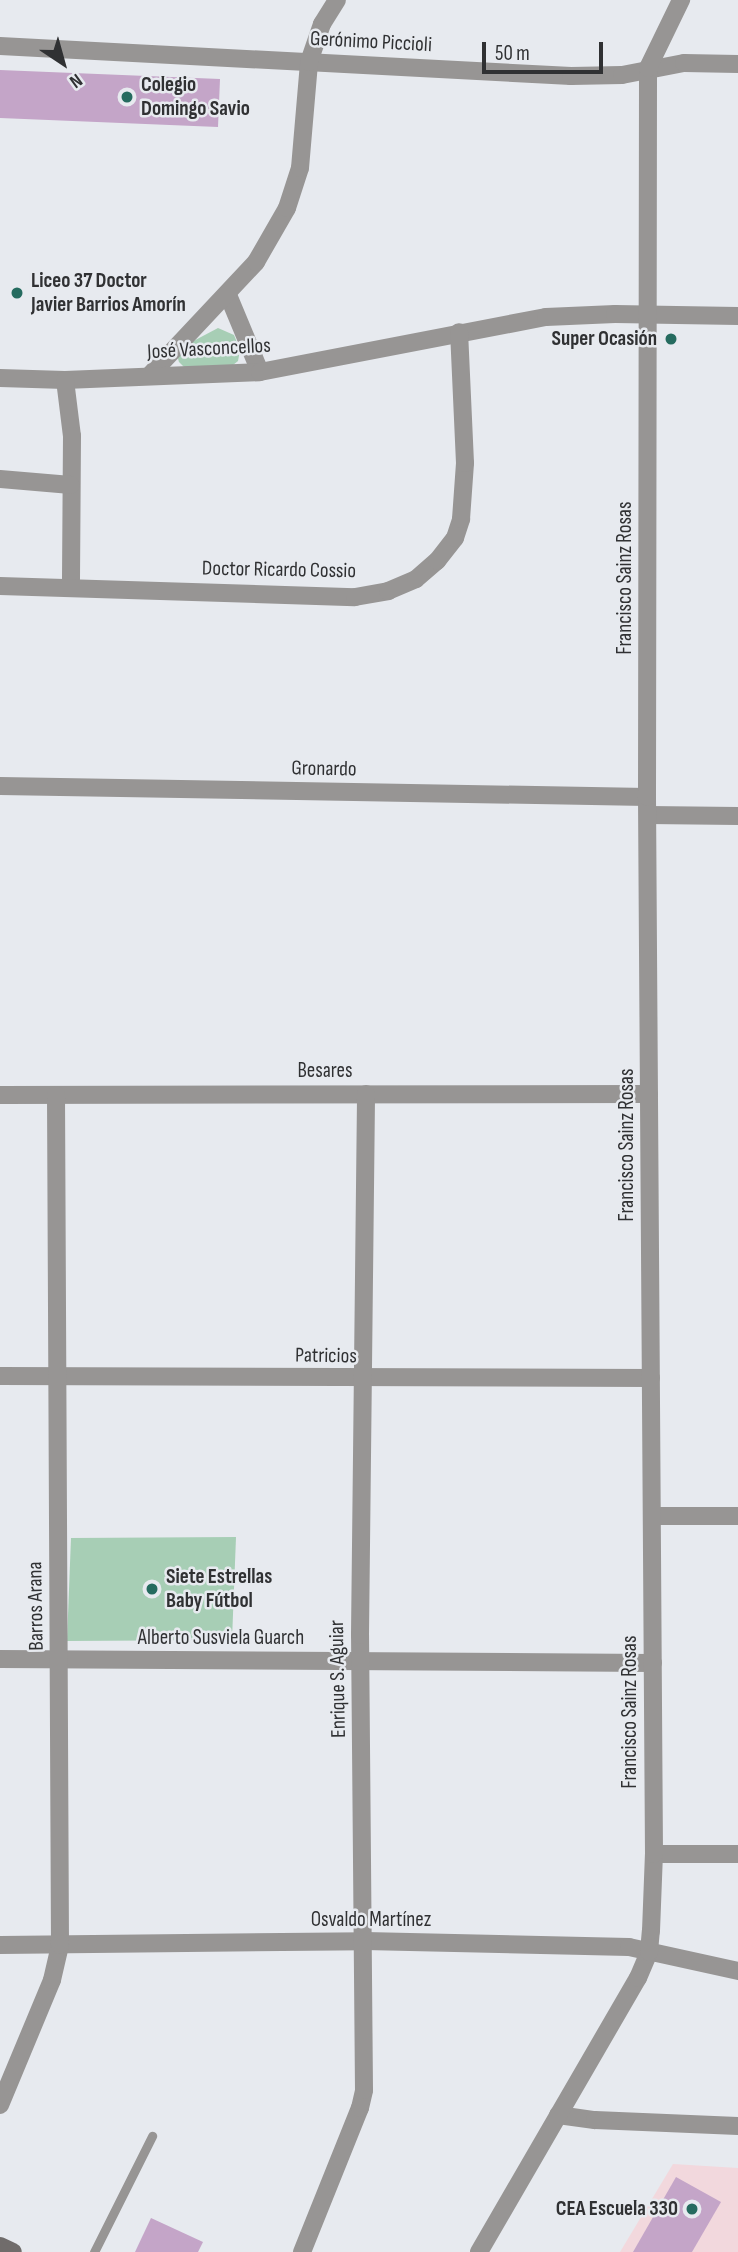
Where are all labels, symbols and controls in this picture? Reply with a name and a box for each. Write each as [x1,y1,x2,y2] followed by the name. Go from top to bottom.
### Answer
[309,26,433,58] street label: Gerónimo Piccioli
[28,28,98,98] north arrow
[486,28,607,72] scale bar
[495,41,530,66] text: 50 m
[65,68,87,93] text: N
[141,72,250,122] place label: Colegio Domingo Savio
[119,89,135,105] marker: Colegio Domingo Savio
[31,268,186,318] place label: Liceo 37 Doctor Javier Barrios Amorín
[9,285,25,301] marker: Liceo 37 Doctor Javier Barrios Amorín
[552,326,657,352] place label: Super Ocasión
[663,331,679,347] marker: Super Ocasión
[147,333,271,365] street label: José Vasconcellos
[612,501,638,655] street label: Francisco Sainz Rosas
[202,556,356,584] street label: Doctor Ricardo Cossio
[291,756,357,782] street label: Gronardo
[298,1058,352,1084] street label: Besares
[614,1068,640,1222] street label: Francisco Sainz Rosas
[295,1343,357,1369] street label: Patricios
[23,1561,49,1651] street label: Barros Arana
[166,1564,272,1614] place label: Siete Estrellas Baby Fútbol
[144,1581,160,1597] marker: Siete Estrellas Baby Fútbol
[324,1620,352,1738] street label: Enrique S. Aguiar
[138,1625,304,1651] street label: Alberto Susviela Guarch
[617,1635,643,1789] street label: Francisco Sainz Rosas
[311,1907,431,1933] street label: Osvaldo Martínez
[556,2196,678,2222] place label: CEA Escuela 330
[684,2201,700,2217] marker: CEA Escuela 330

